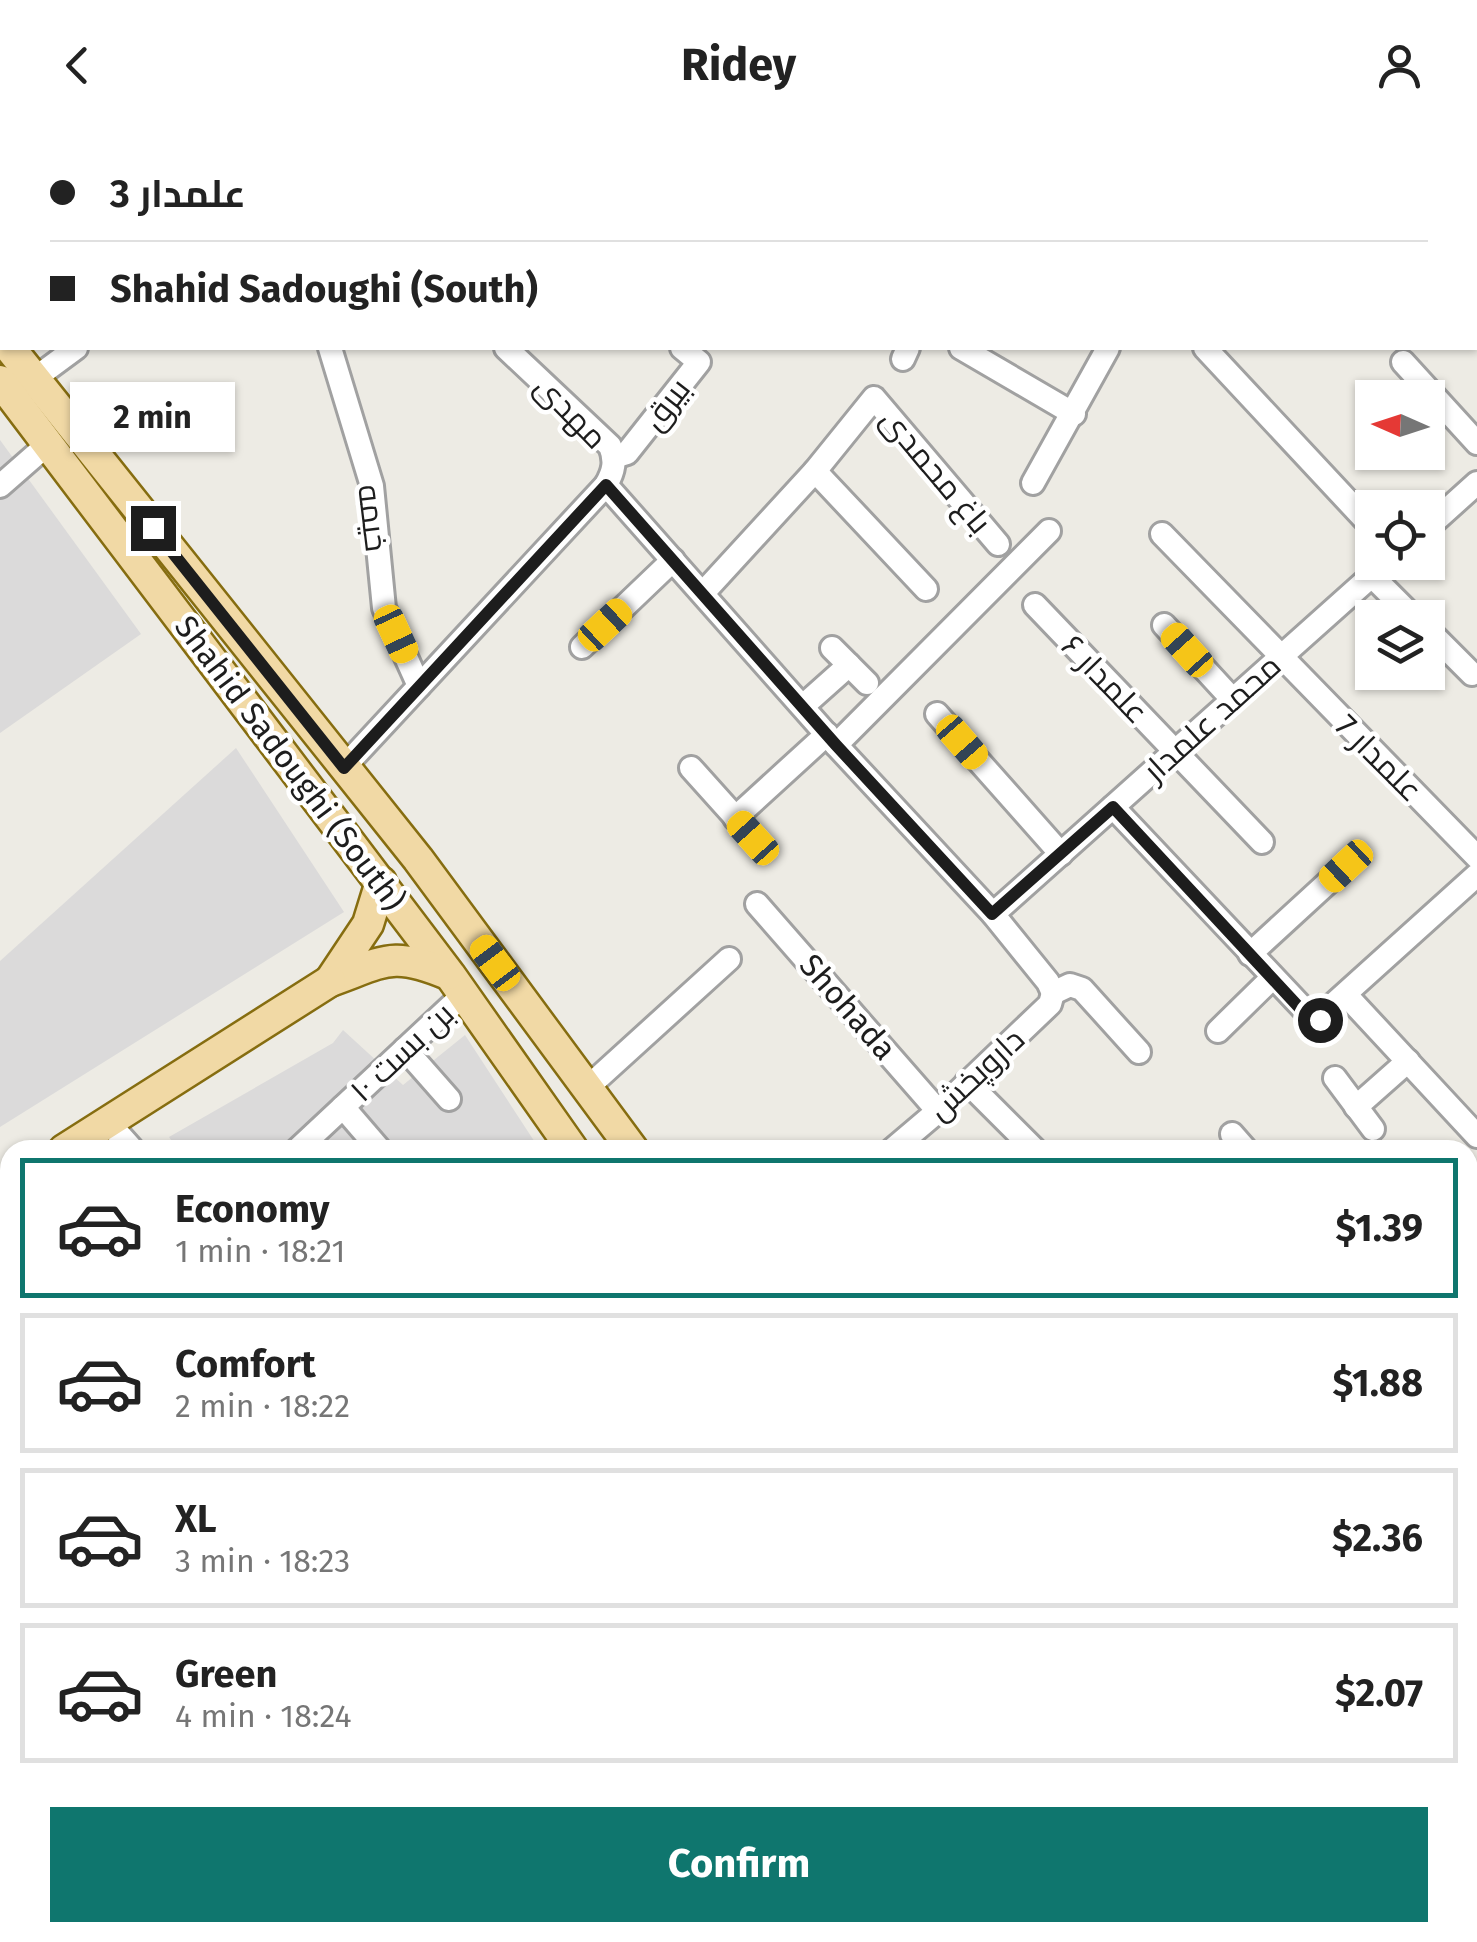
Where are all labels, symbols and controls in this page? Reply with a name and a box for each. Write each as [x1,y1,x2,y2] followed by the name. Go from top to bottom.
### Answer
[50,38,105,93] icon: back
[681,38,796,92] text: Ridey
[1372,38,1427,93] icon: person
[110,171,246,217] text: علمدار 3
[110,266,538,312] text: Shahid Sadoughi (South)
[527,367,615,457] street label: مهدی
[634,371,699,438] street label: بیرق
[1355,380,1445,470] north arrow
[1355,380,1445,690] map controls
[70,383,236,453] callout: 2 min
[113,398,192,436] text: 2 min
[870,401,999,543] street label: باغ محمدی
[350,482,396,554] street label: خیمه
[1355,490,1445,580] button: locate
[131,506,176,551] route end
[573,594,637,656] car
[370,600,422,668] car
[1355,600,1445,690] button: layers
[167,608,413,918] street label: Shahid Sadoughi (South)
[1156,618,1218,682] car
[1054,627,1156,731] street label: علمدار ۶
[1134,646,1288,791] street label: محمد علمدار
[1328,707,1430,809] street label: علمدار 7
[931,710,993,774] car
[722,806,784,870] car
[1314,835,1378,897] car
[465,930,525,996] car
[792,946,904,1068] street label: Shohada
[342,994,462,1110] street label: بن بست ۱۰
[1298,998,1343,1043] route start
[920,1020,1033,1129] street label: داروپخش
[55,1183,145,1273] icon: car
[175,1186,330,1232] text: Economy
[1336,1205,1423,1251] text: $1.39
[175,1232,345,1270] text: 1 min · 18:21
[55,1338,145,1428] icon: car
[175,1341,316,1387] text: Comfort
[1333,1360,1423,1406] text: $1.88
[175,1387,350,1425] text: 2 min · 18:22
[55,1493,145,1583] icon: car
[175,1496,217,1542] text: XL
[1332,1515,1423,1561] text: $2.36
[175,1542,350,1580] text: 3 min · 18:23
[55,1648,145,1738] icon: car
[175,1651,278,1697] text: Green
[1335,1670,1423,1716] text: $2.07
[175,1697,352,1735] text: 4 min · 18:24
[50,1807,1428,1922] button: Confirm

